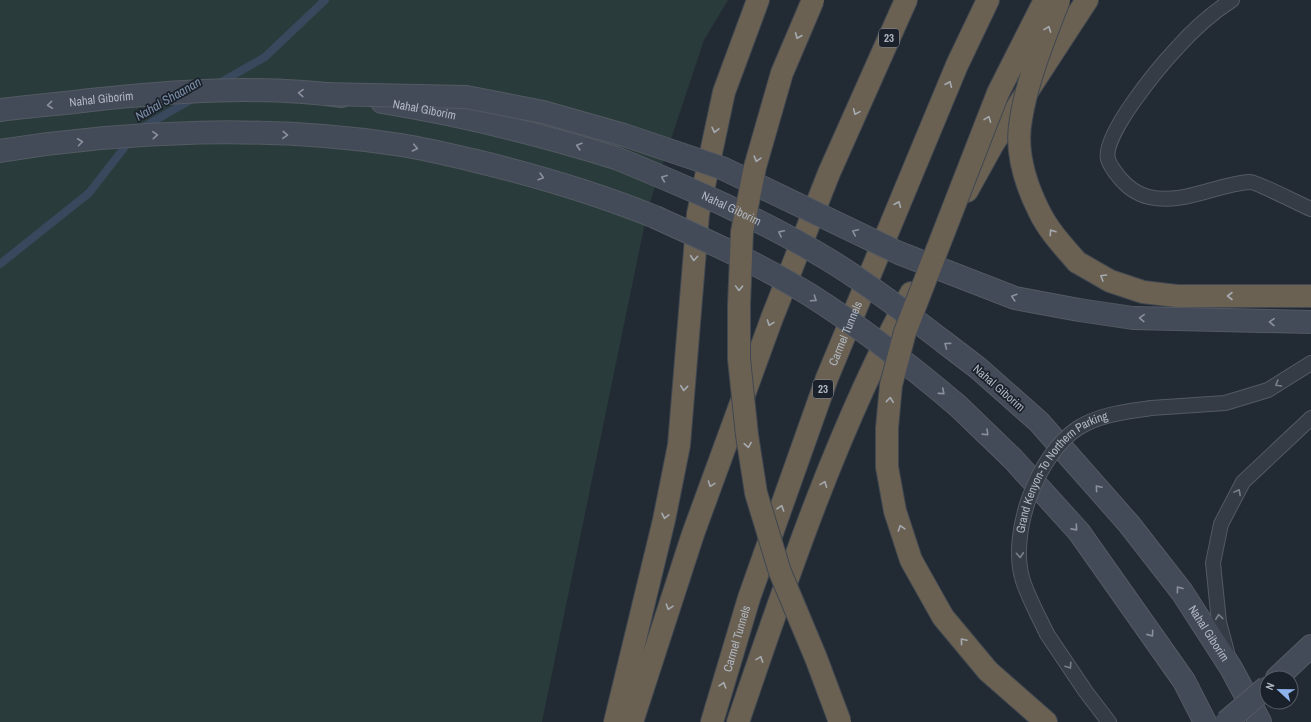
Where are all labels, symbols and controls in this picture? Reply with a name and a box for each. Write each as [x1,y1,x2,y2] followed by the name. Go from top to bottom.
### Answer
[1044,26,1052,33] one-way arrow
[879,29,899,47] road number: 23
[794,32,802,39] one-way arrow
[132,73,204,125] water label: Nahal Shaanan
[944,81,952,89] one-way arrow
[69,88,134,110] street label: Nahal Giborim
[298,88,304,97] one-way arrow
[391,96,457,124] street label: Nahal Giborim
[47,100,53,109] one-way arrow
[853,107,861,115] one-way arrow
[984,116,992,123] one-way arrow
[712,127,720,133] one-way arrow
[152,130,159,139] one-way arrow
[282,130,288,139] one-way arrow
[77,137,83,146] one-way arrow
[576,142,583,151] one-way arrow
[411,143,418,151] one-way arrow
[753,155,762,162] one-way arrow
[538,172,545,181] one-way arrow
[660,175,668,183] one-way arrow
[699,188,764,229] street label: Nahal Giborim
[894,201,902,208] one-way arrow
[852,229,859,237] one-way arrow
[1050,229,1057,236] one-way arrow
[778,230,785,238] one-way arrow
[690,255,699,261] one-way arrow
[1100,275,1107,282] one-way arrow
[735,285,744,291] one-way arrow
[1227,292,1233,300] one-way arrow
[1011,293,1018,302] one-way arrow
[810,294,817,301] one-way arrow
[825,299,866,368] street label: Carmel Tunnels
[1139,314,1145,323] one-way arrow
[1269,318,1275,326] one-way arrow
[767,319,775,326] one-way arrow
[944,343,951,350] one-way arrow
[970,361,1028,415] street label: Nahal Giborim
[1275,379,1282,386] one-way arrow
[813,380,833,398] road number: 23
[680,385,689,391] one-way arrow
[937,387,944,394] one-way arrow
[885,397,894,403] one-way arrow
[1012,408,1110,535] street label: Grand Kenyon-To Northern Parking
[981,428,989,436] one-way arrow
[743,442,752,448] one-way arrow
[708,481,716,488] one-way arrow
[820,481,828,488] one-way arrow
[1095,485,1102,492] one-way arrow
[1233,489,1241,496] one-way arrow
[776,505,784,512] one-way arrow
[661,513,669,519] one-way arrow
[1071,523,1078,530] one-way arrow
[897,525,905,532] one-way arrow
[1015,552,1024,558] one-way arrow
[1177,586,1184,593] one-way arrow
[1185,602,1233,665] street label: Nahal Giborim
[719,603,754,674] street label: Carmel Tunnels
[666,604,674,611] one-way arrow
[1215,614,1224,620] one-way arrow
[1146,629,1153,636] one-way arrow
[960,638,967,645] one-way arrow
[756,655,764,662] one-way arrow
[1064,662,1072,669] one-way arrow
[1259,670,1299,710] north arrow
[718,681,727,688] one-way arrow
[1262,681,1277,692] text: N

